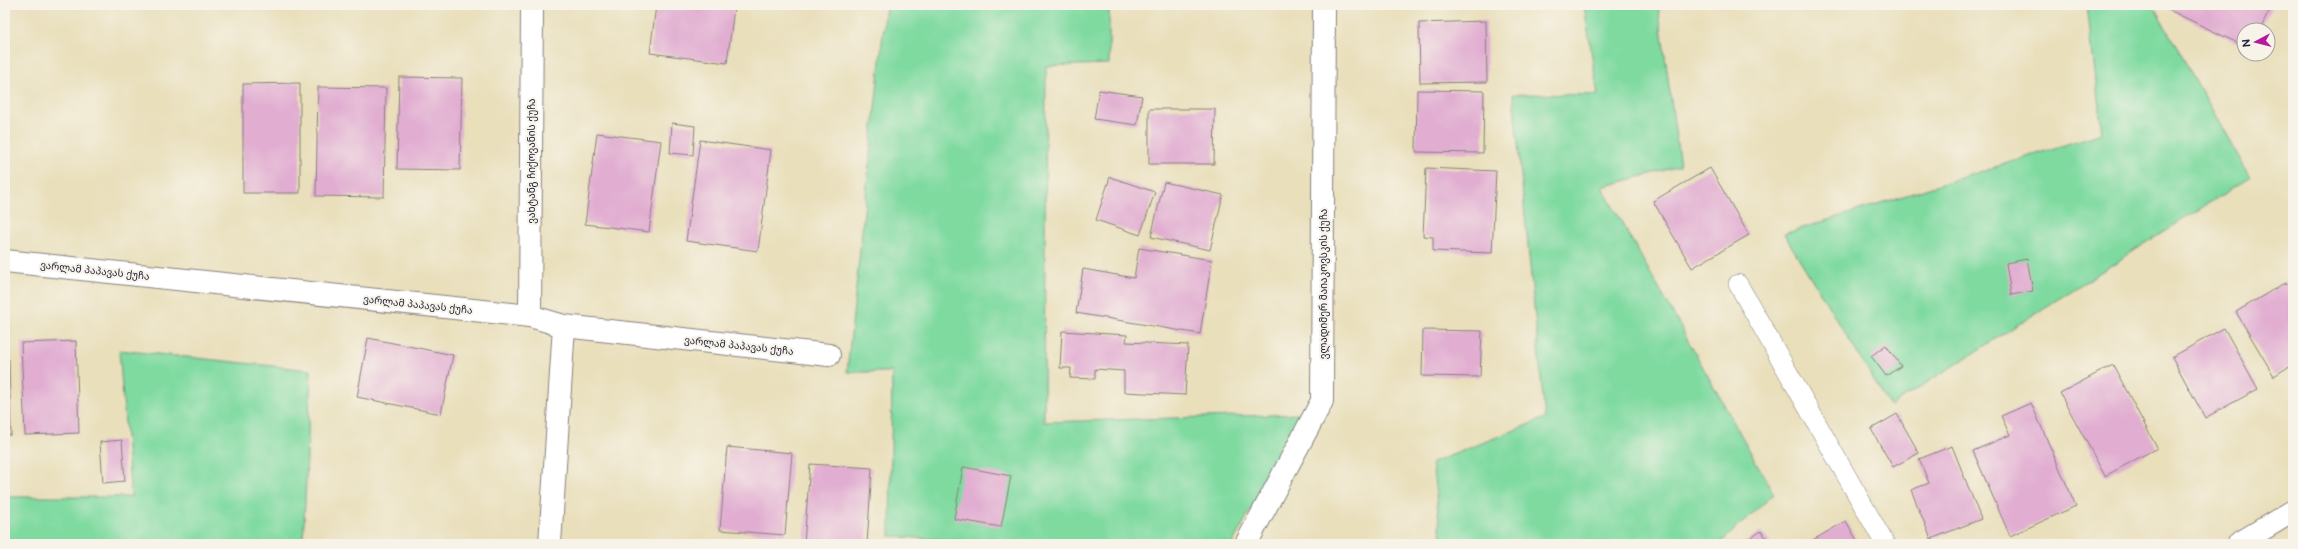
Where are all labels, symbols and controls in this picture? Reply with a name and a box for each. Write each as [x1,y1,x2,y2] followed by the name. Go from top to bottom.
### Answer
[2236,22,2276,62] north arrow
[2240,38,2254,48] text: N
[526,98,538,224] street label: ვახტანგ ჩიქოვანის ქუჩა
[1318,209,1330,359] street label: ვლადიმერ მაიაკოვსკის ქუჩა
[40,259,150,283] street label: ვარლამ პაპავას ქუჩა
[363,293,473,317] street label: ვარლამ პაპავას ქუჩა
[684,334,794,358] street label: ვარლამ პაპავას ქუჩა

